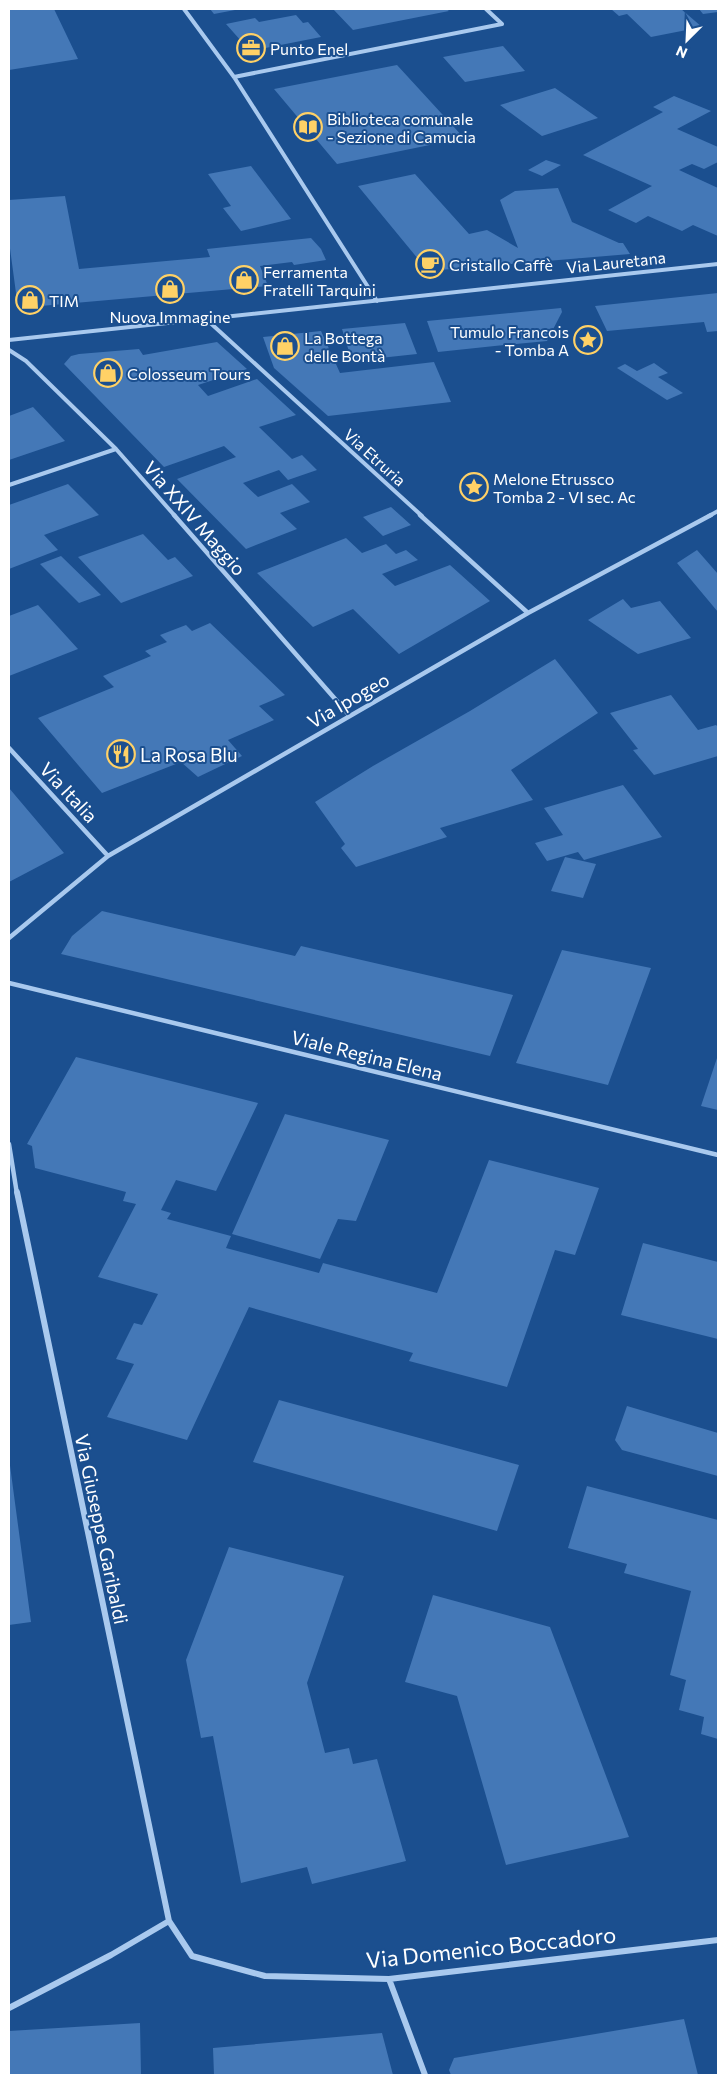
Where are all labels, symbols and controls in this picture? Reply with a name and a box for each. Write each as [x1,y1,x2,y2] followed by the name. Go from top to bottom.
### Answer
[662,15,712,65] north arrow
[236,33,266,63] office icon: Punto Enel
[270,39,348,58] place label: Punto Enel
[673,42,690,62] text: N
[327,109,476,146] place label: Biblioteca comunale - Sezione di Camucia
[293,112,323,142] library icon: Biblioteca comunale - Sezione di Camucia
[565,247,667,277] street label: Via Lauretana
[415,249,445,279] cafe icon: Cristallo Caffè
[449,255,553,274] place label: Cristallo Caffè
[263,262,376,299] place label: Ferramenta Fratelli Tarquini
[229,265,259,295] shop icon: Ferramenta Fratelli Tarquini
[155,274,185,304] shop icon: Nuova Immagine
[15,285,45,315] shop icon: TIM
[49,291,79,310] place label: TIM
[110,307,230,326] place label: Nuova Immagine
[450,322,569,359] place label: Tumulo Francois - Tomba A
[573,325,603,355] place icon: Tumulo Francois - Tomba A
[304,328,385,365] place label: La Bottega delle Bontà
[270,331,300,361] shop icon: La Bottega delle Bontà
[93,358,123,388] shop icon: Colosseum Tours
[127,364,251,383] place label: Colosseum Tours
[340,424,410,490] street label: Via Etruria
[139,456,251,580] street label: Via XXIV Maggio
[493,469,636,506] place label: Melone Etrussco Tomba 2 - VI sec. Ac
[459,472,489,502] place icon: Melone Etrussco Tomba 2 - VI sec. Ac
[303,667,393,733] street label: Via Ipogeo
[106,739,136,769] restaurant icon: La Rosa Blu
[140,743,238,766] place label: La Rosa Blu
[35,757,103,827] street label: Via Italia
[289,1025,445,1085] street label: Viale Regina Elena
[71,1432,133,1626] street label: Via Giuseppe Garibaldi
[365,1920,617,1974] street label: Via Domenico Boccadoro

